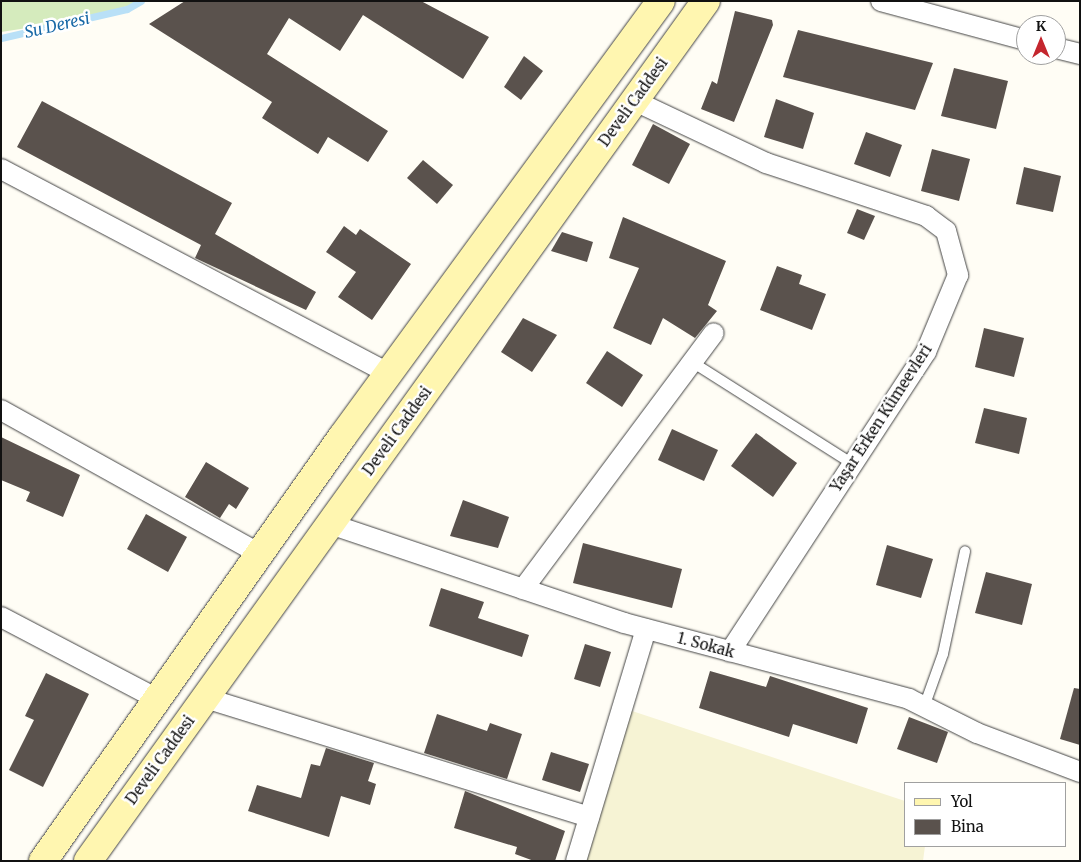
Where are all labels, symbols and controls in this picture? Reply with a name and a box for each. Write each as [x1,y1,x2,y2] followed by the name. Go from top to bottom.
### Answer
[23,8,91,42] water label: Su Deresi
[1016,15,1066,65] north arrow
[1036,17,1046,35] text: K
[595,54,671,150] street label: Develi Caddesi
[827,341,935,495] street label: Yaşar Erken Kümeevleri
[359,383,435,479] street label: Develi Caddesi
[675,629,737,661] street label: 1. Sokak
[122,712,198,808] street label: Develi Caddesi
[904,782,1066,847] legend
[951,792,973,811] text: Yol
[951,817,984,836] text: Bina

